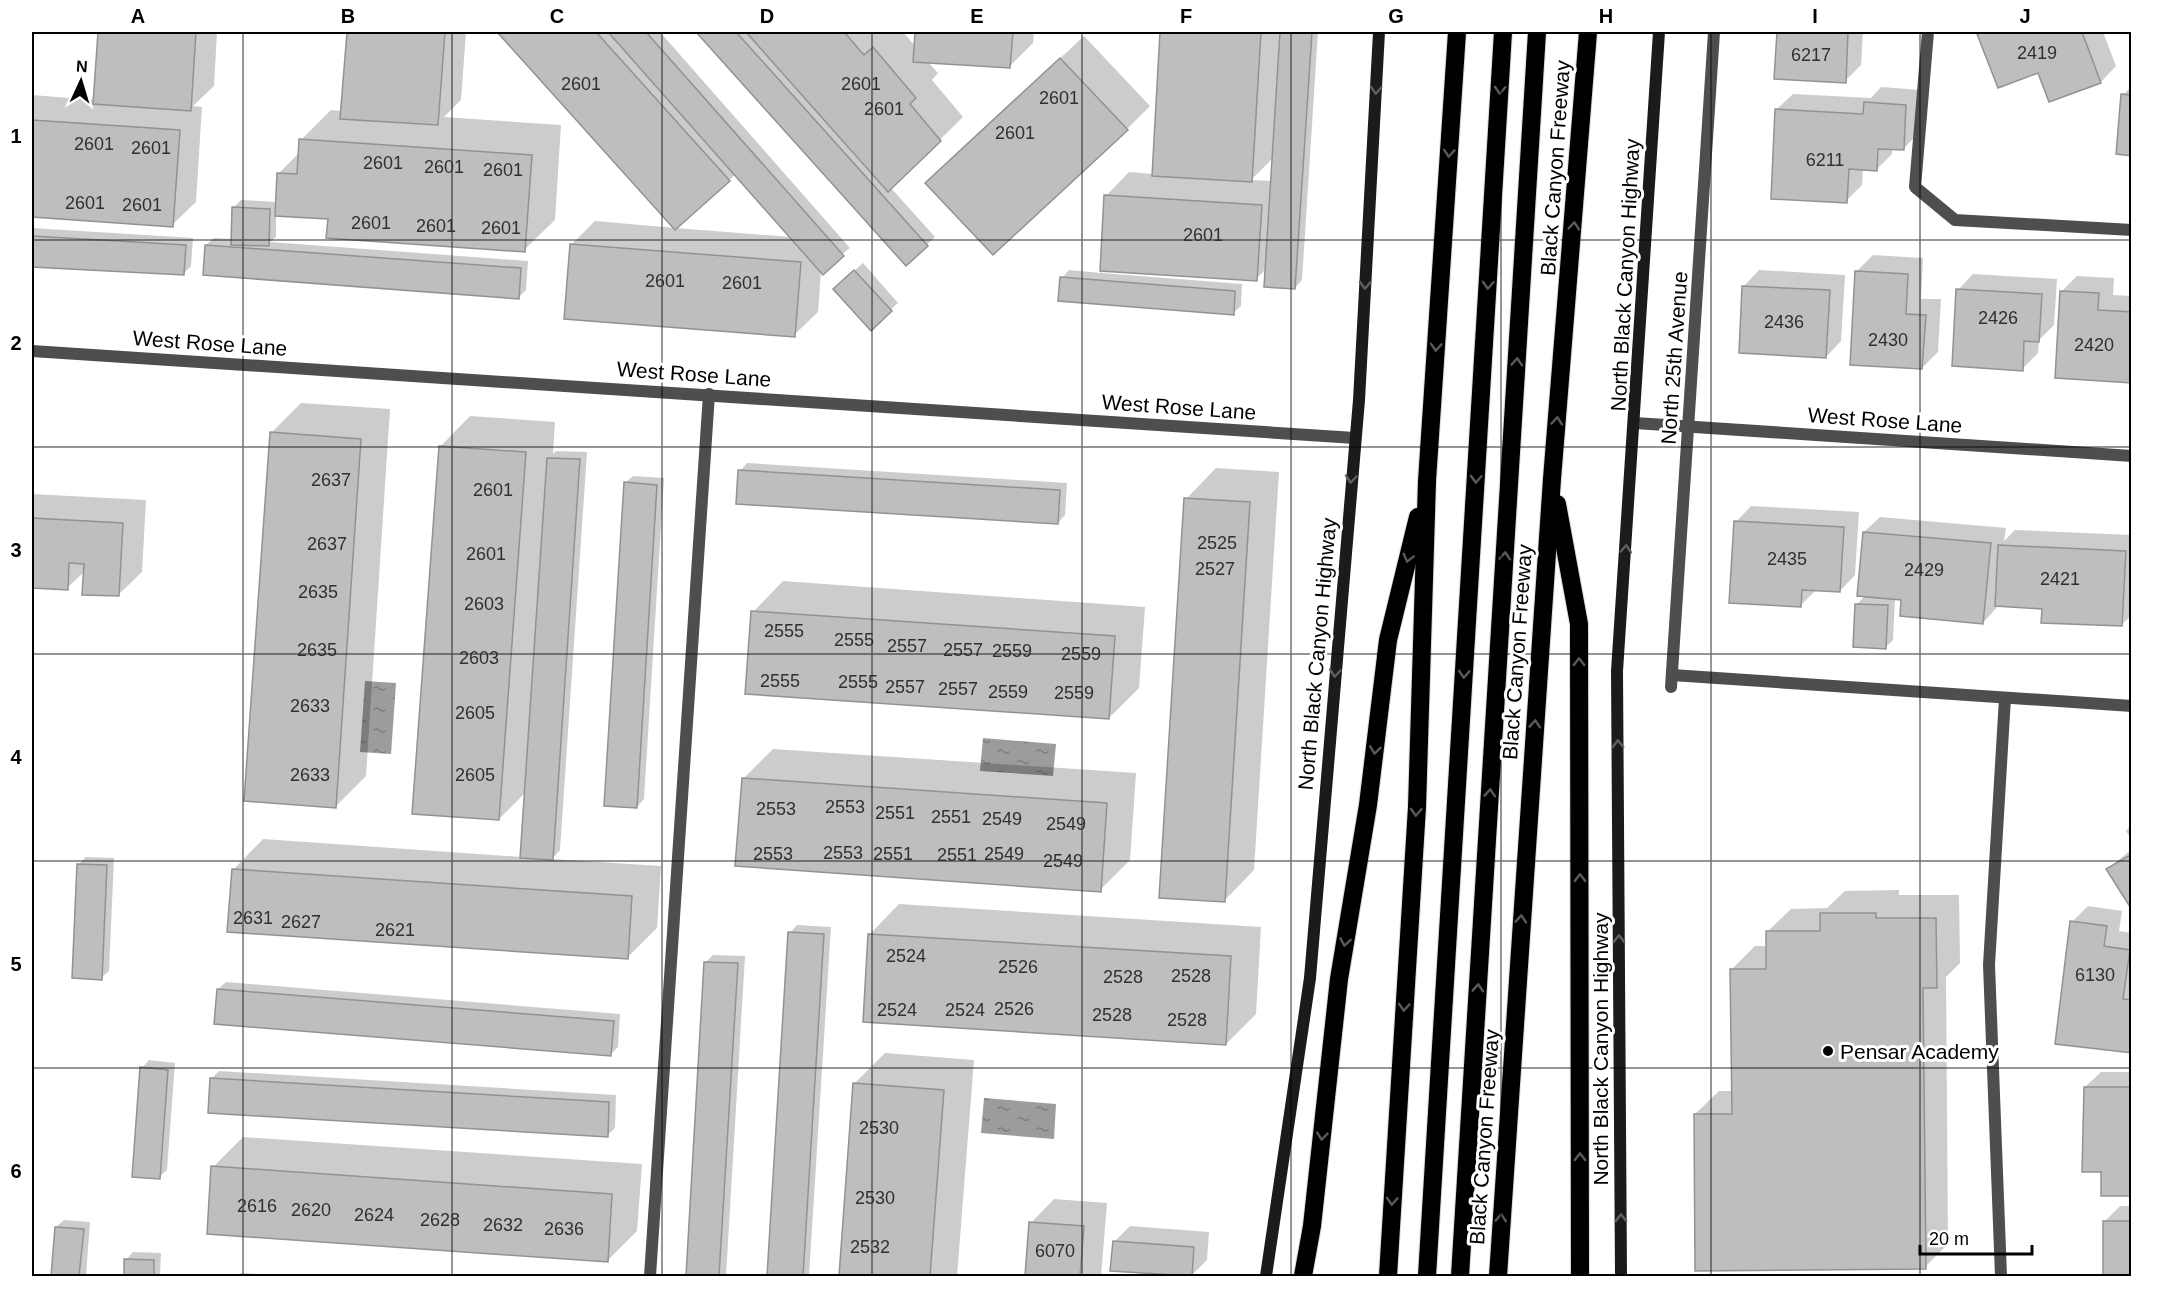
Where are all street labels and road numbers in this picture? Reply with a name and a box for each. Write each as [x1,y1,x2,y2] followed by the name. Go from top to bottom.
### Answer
[1536,59,1574,277] street label: Black Canyon Freeway
[1606,138,1644,412] street label: North Black Canyon Highway
[1656,271,1692,445] street label: North 25th Avenue
[132,326,288,360] street label: West Rose Lane
[616,357,772,391] street label: West Rose Lane
[1101,390,1257,424] street label: West Rose Lane
[1807,403,1963,437] street label: West Rose Lane
[1294,516,1340,791] street label: North Black Canyon Highway
[1498,543,1536,761] street label: Black Canyon Freeway
[1589,912,1612,1186] street label: North Black Canyon Highway
[1465,1028,1503,1246] street label: Black Canyon Freeway

